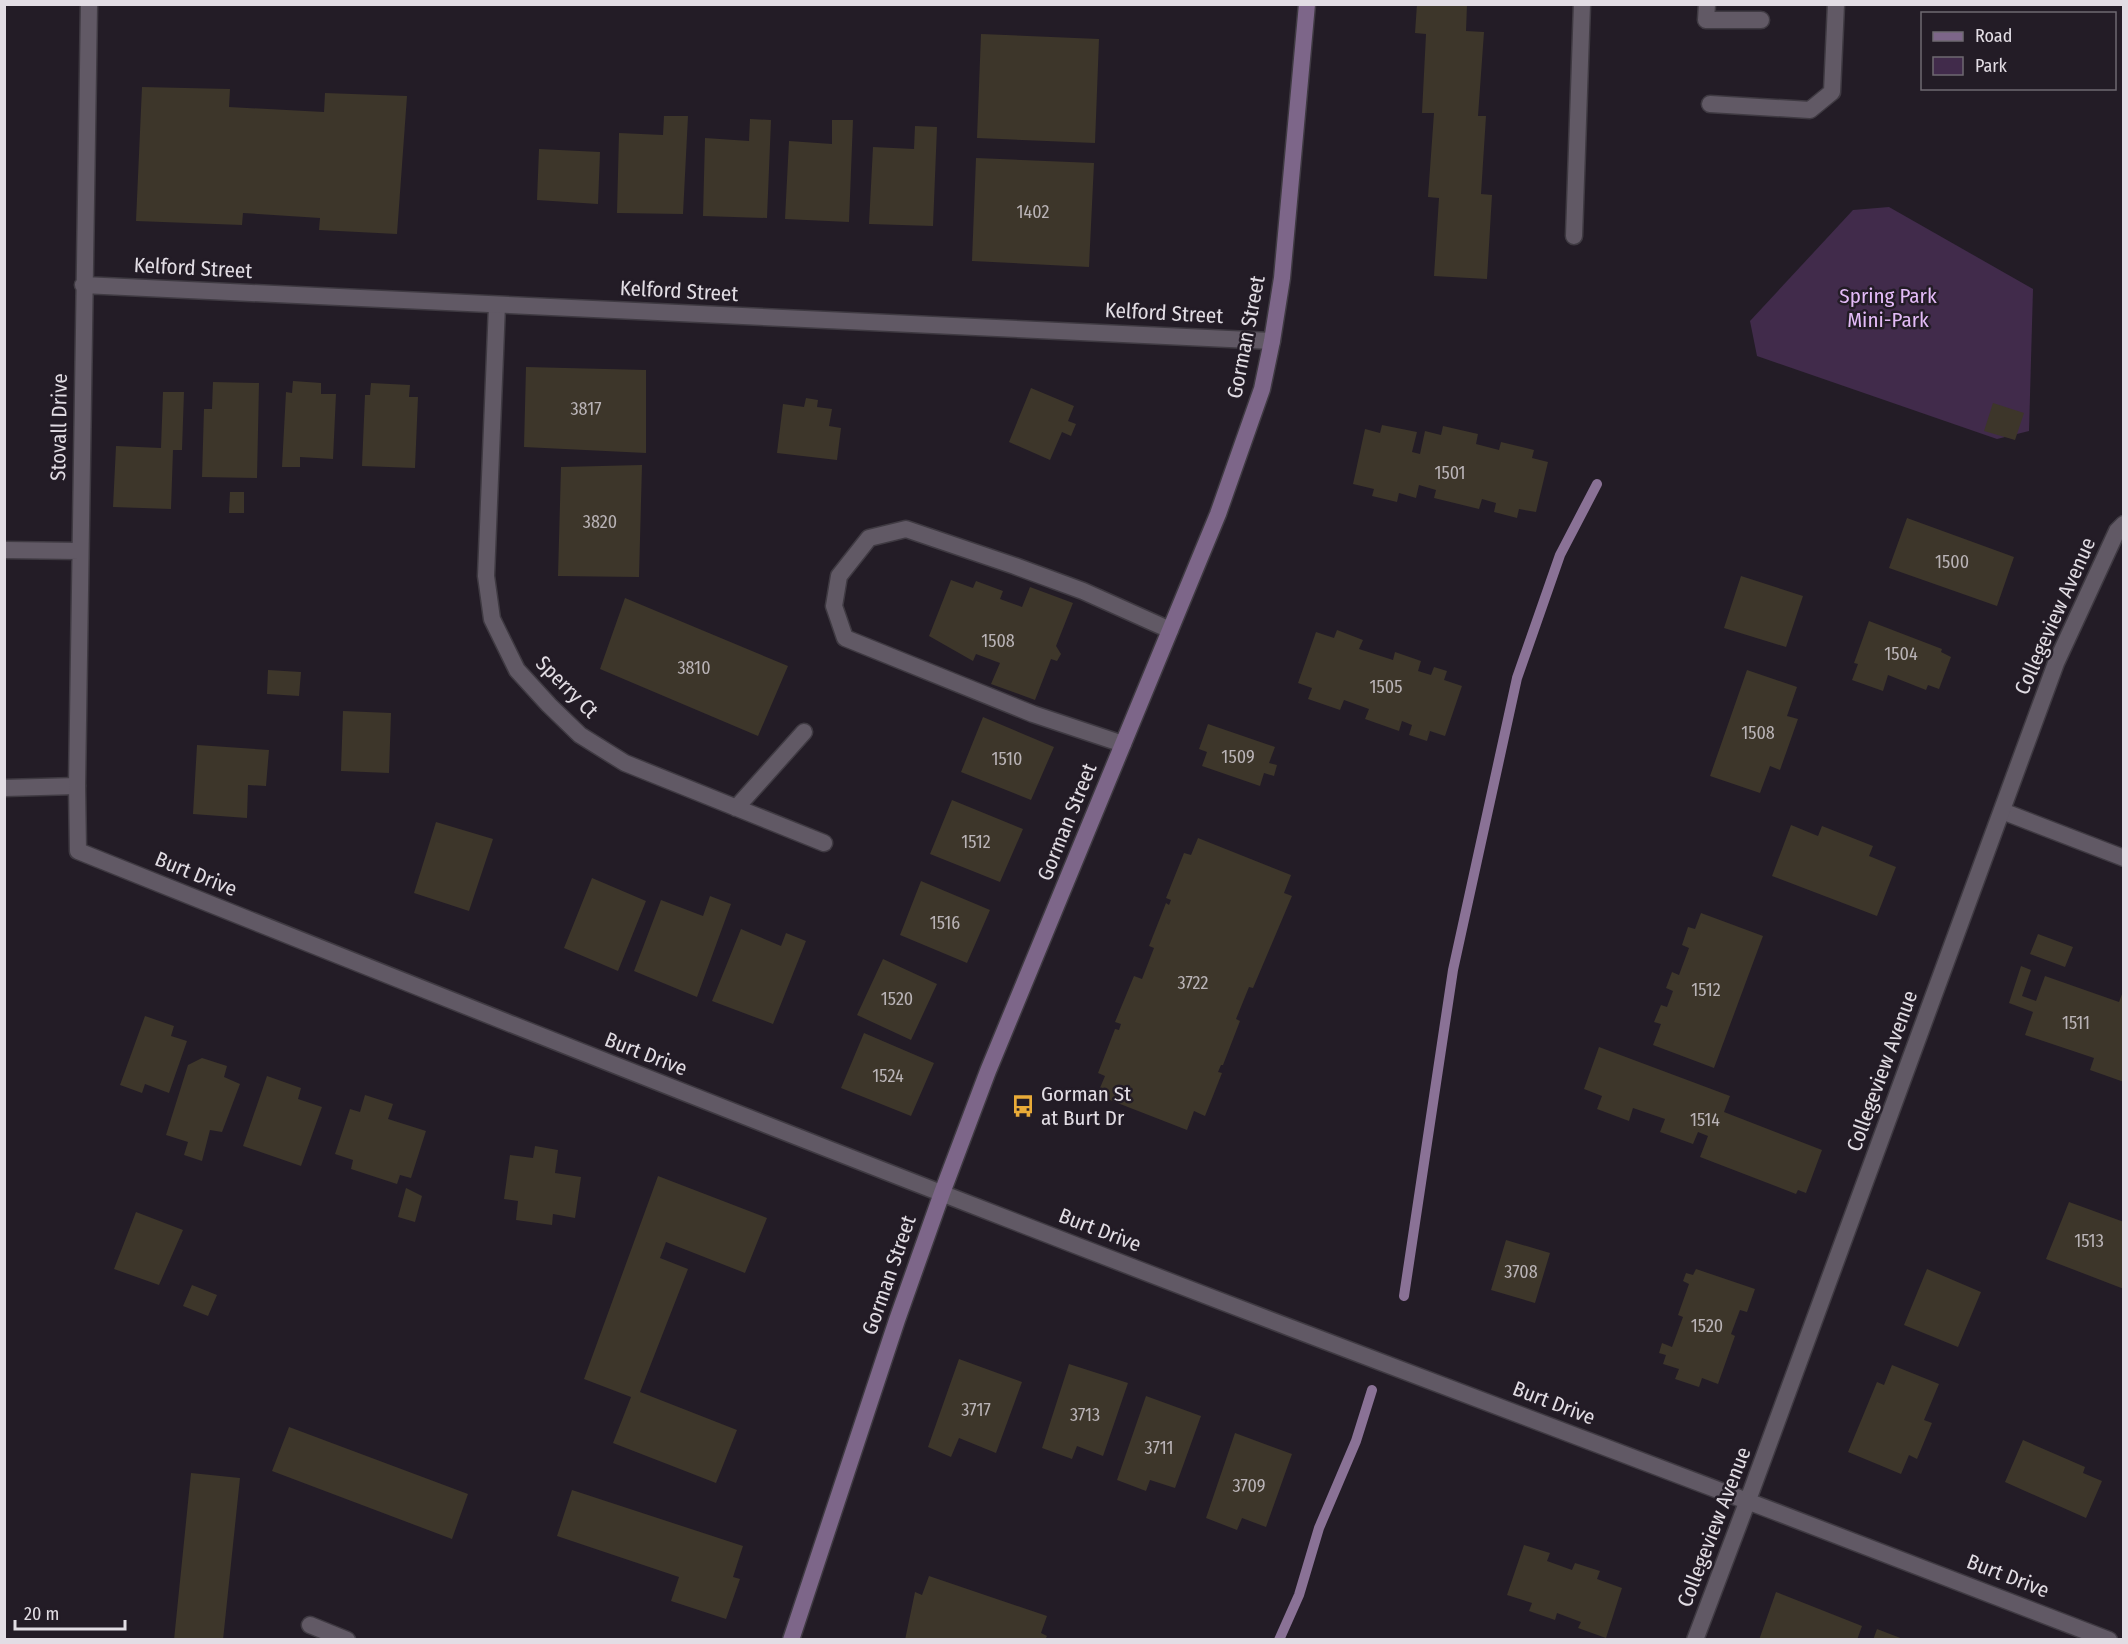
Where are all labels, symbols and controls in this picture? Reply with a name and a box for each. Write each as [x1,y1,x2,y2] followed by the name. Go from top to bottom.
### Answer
[1921,12,2116,90] legend
[1975,25,2012,47] text: Road
[1975,55,2008,77] text: Park
[1017,201,1049,223] house number: 1402
[133,252,253,284] street label: Kelford Street
[1221,273,1271,401] street label: Gorman Street
[619,275,739,307] street label: Kelford Street
[1839,283,1937,333] park label: Spring Park Mini-Park
[1104,297,1224,329] street label: Kelford Street
[45,373,73,481] street label: Stovall Drive
[571,398,601,420] house number: 3817
[1434,462,1466,484] house number: 1501
[583,511,617,533] house number: 3820
[2009,533,2101,699] street label: Collegeview Avenue
[1935,551,1969,573] house number: 1500
[981,630,1015,652] house number: 1508
[1884,643,1918,665] house number: 1504
[530,650,604,724] street label: Sperry Ct
[677,657,711,679] house number: 3810
[1370,676,1402,698] house number: 1505
[1741,722,1775,744] house number: 1508
[1221,746,1255,768] house number: 1509
[992,748,1022,770] house number: 1510
[1032,759,1102,885] street label: Gorman Street
[961,831,991,853] house number: 1512
[151,846,241,902] street label: Burt Drive
[930,912,960,934] house number: 1516
[1178,972,1209,994] house number: 3722
[1691,979,1721,1001] house number: 1512
[1841,987,1923,1155] street label: Collegeview Avenue
[881,988,913,1010] house number: 1520
[2062,1012,2090,1034] house number: 1511
[601,1026,691,1082] street label: Burt Drive
[872,1065,904,1087] house number: 1524
[1041,1081,1131,1131] place label: Gorman St at Burt Dr
[1010,1093,1036,1119] bus stop icon: Gorman St at Burt Dr
[1690,1109,1720,1131] house number: 1514
[1055,1202,1145,1258] street label: Burt Drive
[856,1212,922,1338] street label: Gorman Street
[2074,1230,2104,1252] house number: 1513
[1504,1261,1538,1283] house number: 3708
[1691,1315,1723,1337] house number: 1520
[1509,1375,1599,1431] street label: Burt Drive
[961,1399,991,1421] house number: 3717
[1070,1404,1100,1426] house number: 3713
[1145,1437,1173,1459] house number: 3711
[1672,1443,1756,1611] street label: Collegeview Avenue
[1232,1475,1266,1497] house number: 3709
[1963,1548,2053,1604] street label: Burt Drive
[15,1593,124,1631] scale bar
[24,1603,59,1625] text: 20 m

